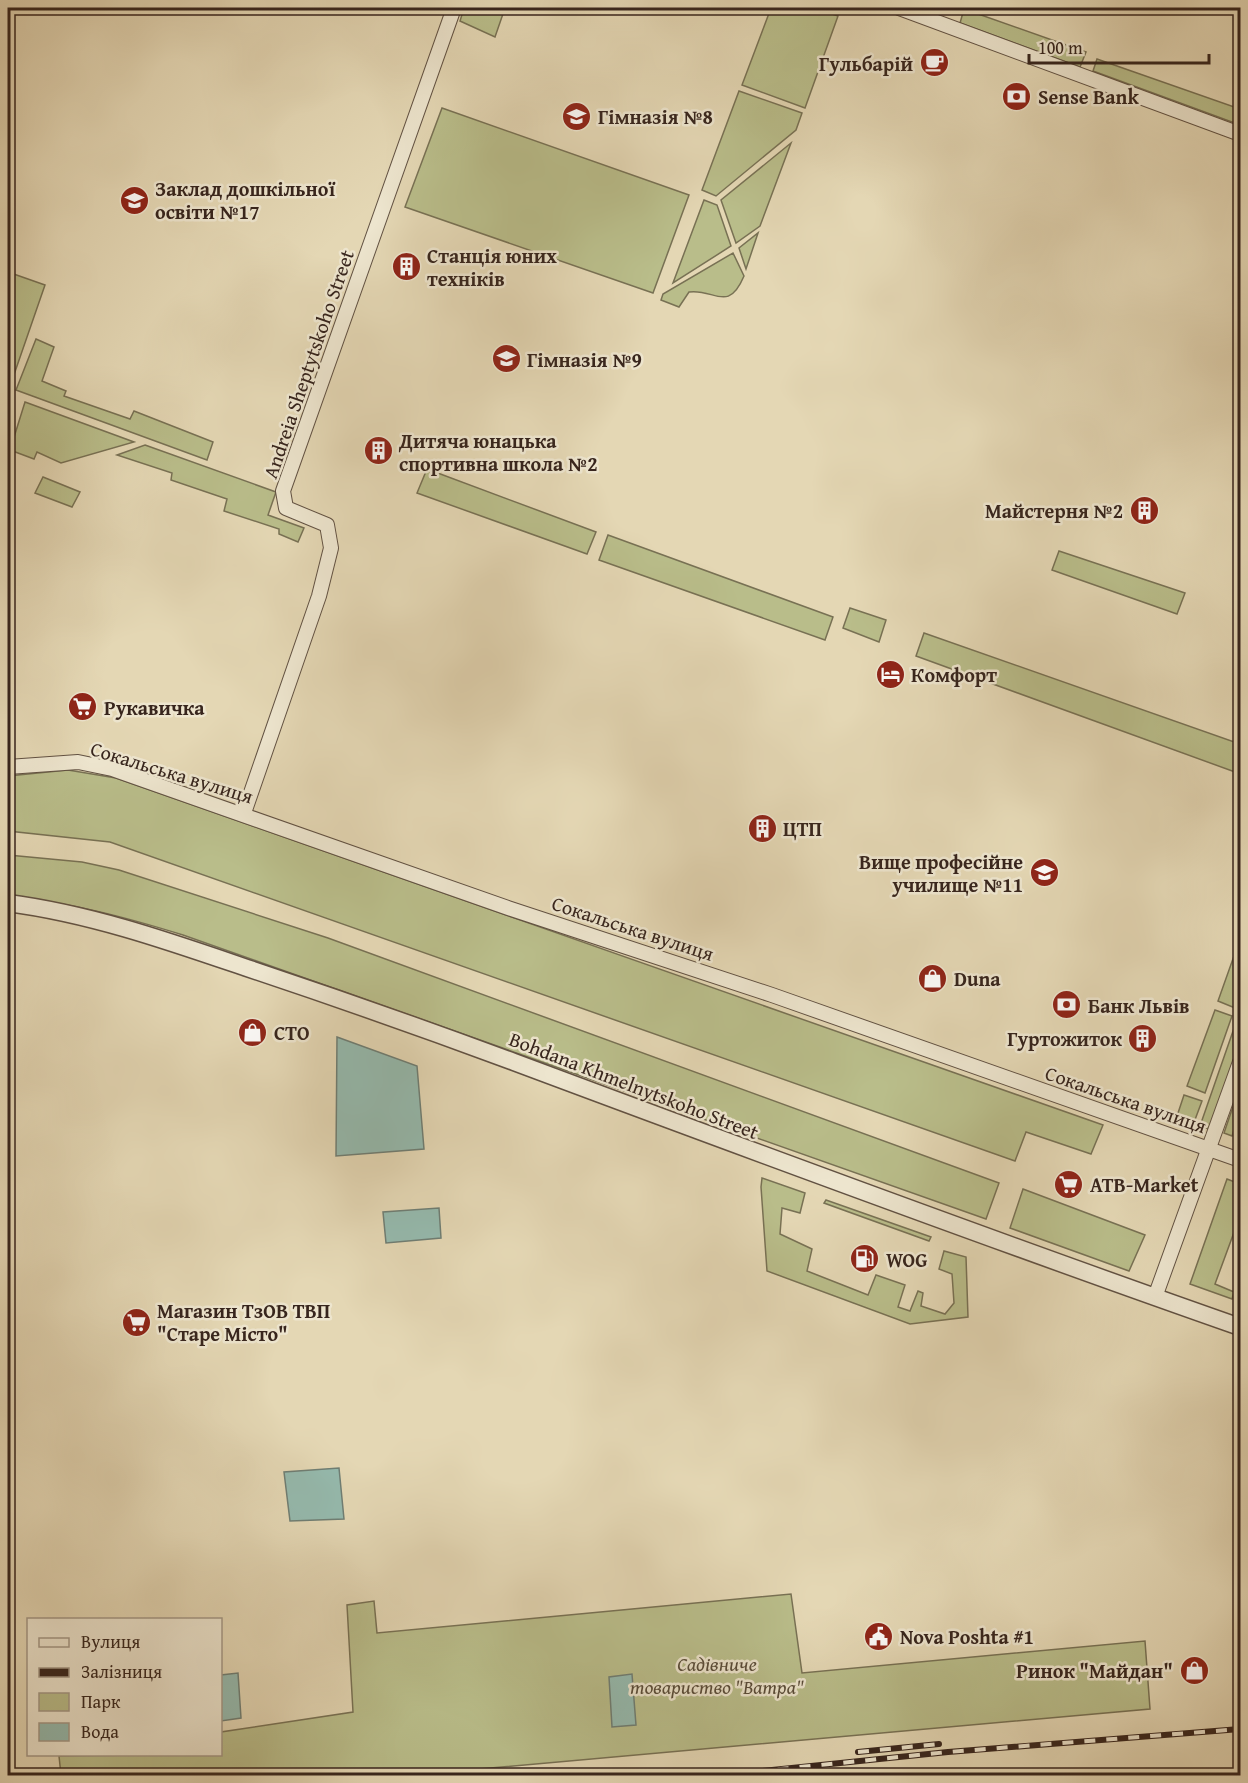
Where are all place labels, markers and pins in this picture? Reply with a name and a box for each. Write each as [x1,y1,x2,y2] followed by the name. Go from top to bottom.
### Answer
[918,47,950,79] cafe icon: Гульбарій
[819,49,913,78] place label: Гульбарій
[1001,80,1033,112] bank icon: Sense Bank
[1038,82,1139,111] place label: Sense Bank
[561,100,593,132] school or university icon: Гімназія №8
[598,102,713,131] place label: Гімназія №8
[155,174,336,226] place label: Заклад дошкільної освіти №17
[118,184,150,216] school or university icon: Заклад дошкільної освіти №17
[427,241,557,293] place label: Станція юних техніків
[390,250,422,282] building icon: Станція юних техніків
[490,343,522,375] school or university icon: Гімназія №9
[527,345,642,374] place label: Гімназія №9
[398,426,598,478] place label: Дитяча юнацька спортивна школа №2
[362,435,394,467] building icon: Дитяча юнацька спортивна школа №2
[1128,494,1160,526] building icon: Майстерня №2
[985,496,1123,525] place label: Майстерня №2
[874,658,906,690] hotel icon: Комфорт
[911,660,997,689] place label: Комфорт
[67,691,99,723] supermarket icon: Рукавичка
[104,693,205,722] place label: Рукавичка
[746,812,778,844] building icon: ЦТП
[783,814,822,843] place label: ЦТП
[859,847,1023,899] place label: Вище професійне училище №11
[1028,856,1060,888] school or university icon: Вище професійне училище №11
[917,962,949,994] shop icon: Duna
[954,964,1001,993] place label: Duna
[1051,989,1083,1021] bank icon: Банк Львів
[1088,991,1190,1020] place label: Банк Львів
[237,1016,269,1048] shop icon: СТО
[274,1018,310,1047] place label: СТО
[1127,1022,1159,1054] building icon: Гуртожиток
[1007,1024,1122,1053] place label: Гуртожиток
[1053,1168,1085,1200] supermarket icon: ATB-Market
[1090,1170,1199,1199] place label: ATB-Market
[849,1243,881,1275] fuel station icon: WOG
[886,1245,927,1274] place label: WOG
[157,1296,330,1348] place label: Магазин ТзОВ ТВП "Старе Місто"
[120,1306,152,1338] supermarket icon: Магазин ТзОВ ТВП "Старе Місто"
[863,1620,895,1652] public building icon: Nova Poshta #1
[900,1622,1034,1651] place label: Nova Poshta #1
[1178,1654,1210,1686] shop icon: Ринок "Майдан"
[1016,1656,1173,1685] place label: Ринок "Майдан"

